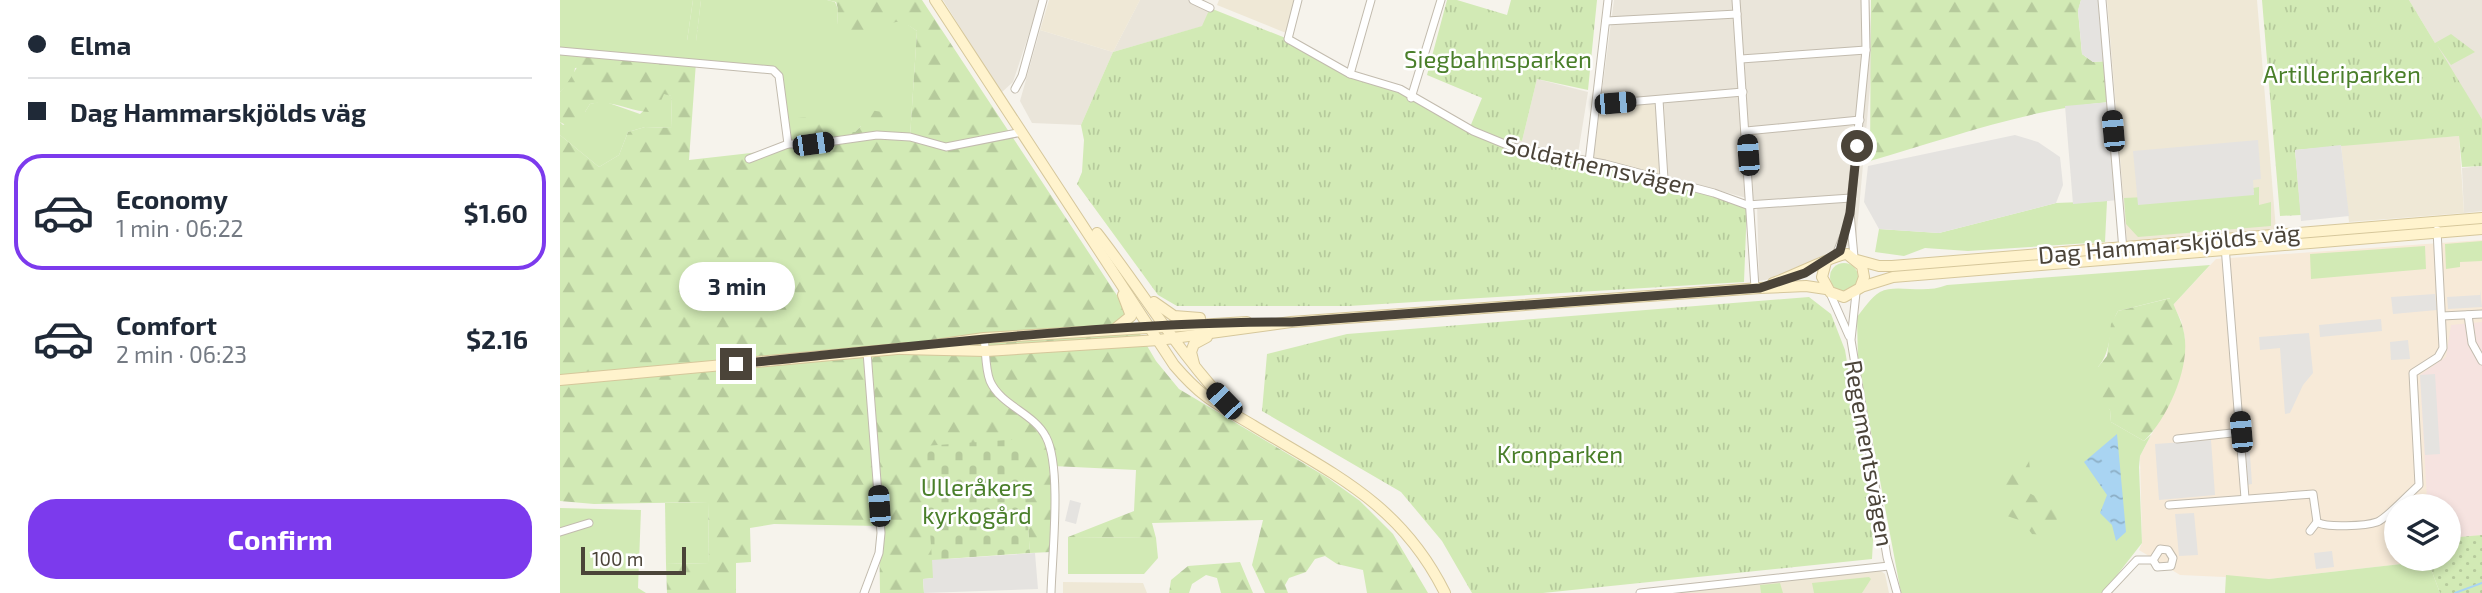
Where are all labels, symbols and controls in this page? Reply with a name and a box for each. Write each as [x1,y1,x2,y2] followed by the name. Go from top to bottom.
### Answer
[70,29,131,60] text: Elma
[1404,44,1592,73] park label: Siegbahnsparken
[2263,59,2421,88] park label: Artilleriparken
[1594,91,1637,115] car
[70,96,366,127] text: Dag Hammarskjölds väg
[2101,109,2126,153] car
[1501,129,1699,201] street label: Soldathemsvägen
[1841,130,1873,162] route start
[791,131,836,157] car
[1737,133,1760,177] car
[32,181,95,244] icon: car
[116,183,228,214] text: Economy
[464,197,528,228] text: $1.60
[116,214,244,242] text: 1 min · 06:22
[2037,217,2301,269] street label: Dag Hammarskjölds väg
[678,262,794,312] callout: 3 min
[708,272,766,300] text: 3 min
[32,307,95,370] icon: car
[116,309,217,340] text: Comfort
[466,323,528,354] text: $2.16
[116,340,247,368] text: 2 min · 06:23
[720,348,752,380] route end
[1839,358,1901,548] street label: Regementsvägen
[1202,379,1247,423] car
[2229,410,2254,454] car
[1497,439,1623,468] park label: Kronparken
[921,472,1033,529] park label: Ulleråkers kyrkogård
[868,484,891,528] car
[2384,494,2461,571] map controls
[2384,494,2461,571] button: layers
[28,499,532,579] button: Confirm
[581,544,686,576] scale bar
[592,547,643,570] text: 100 m

